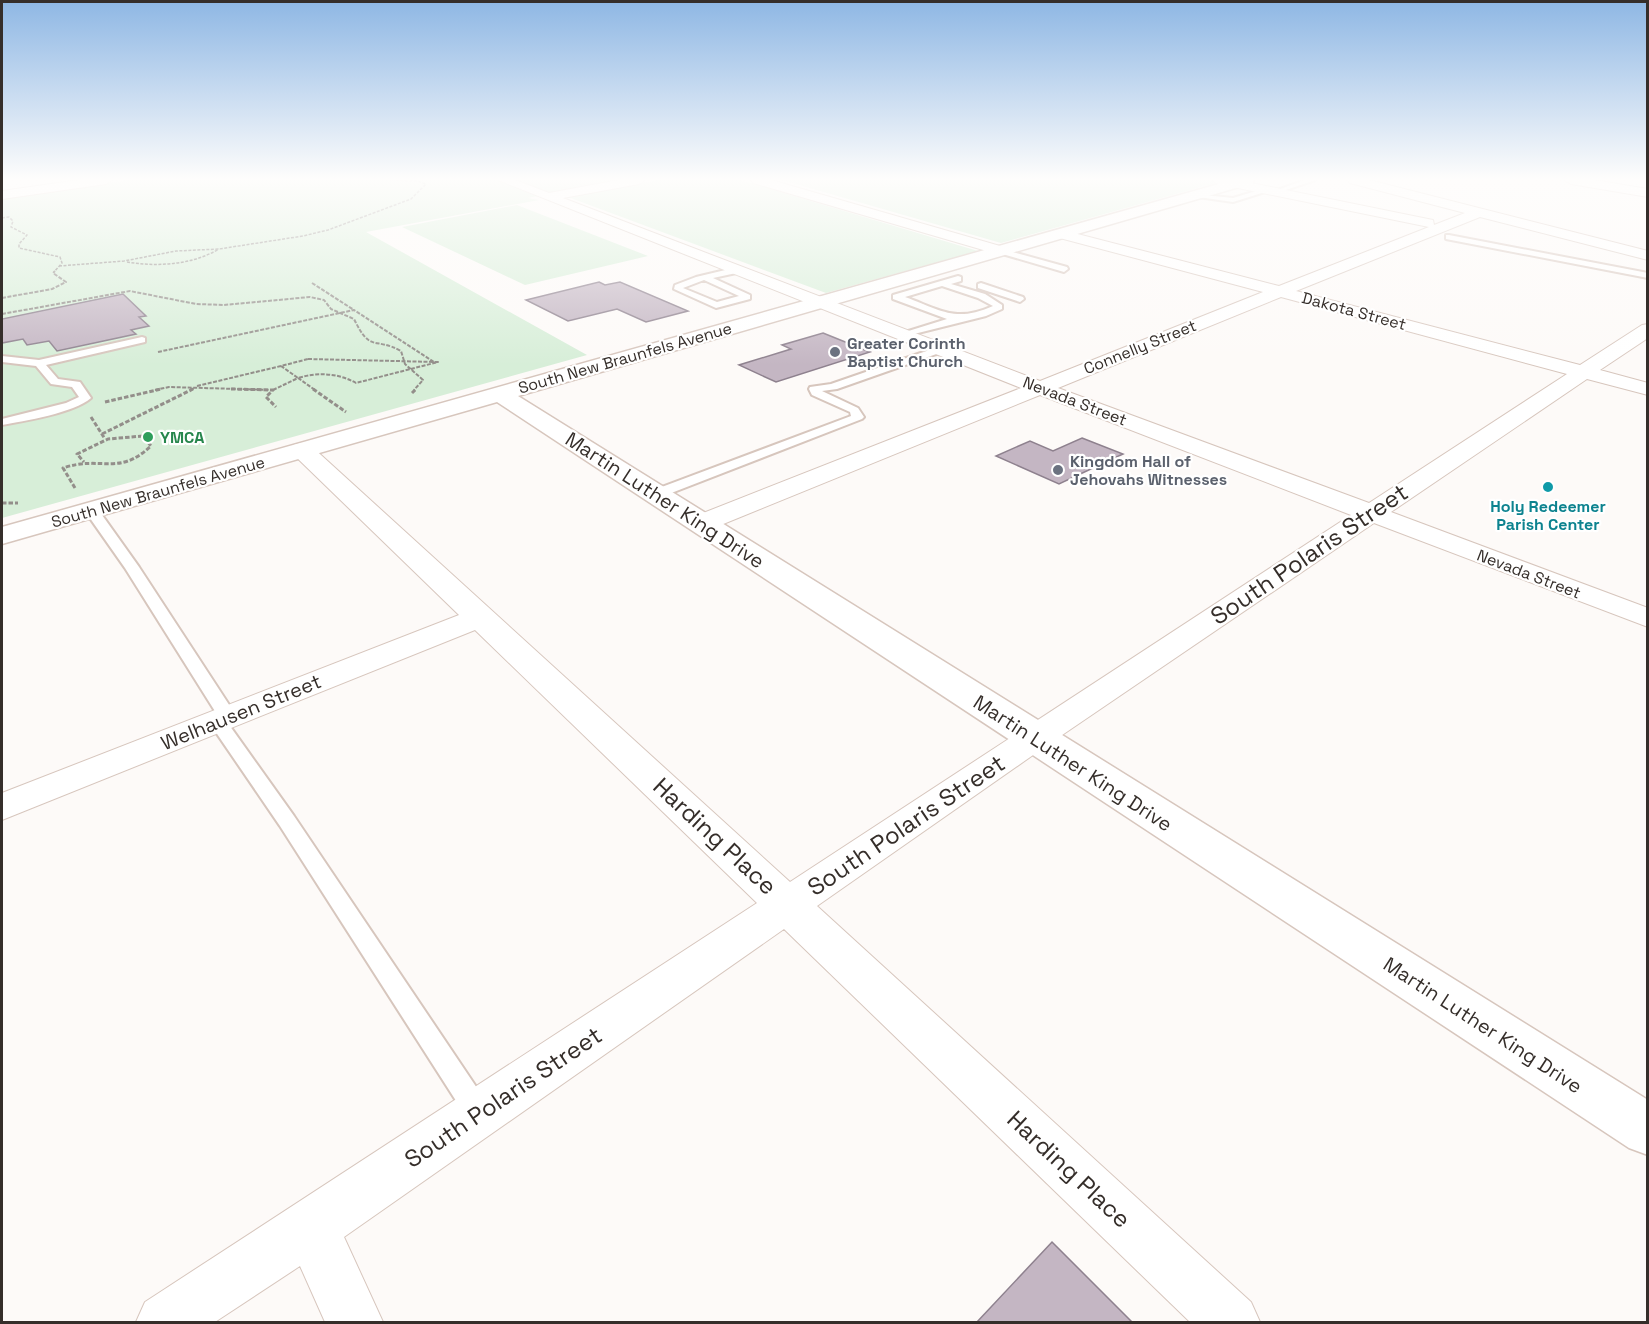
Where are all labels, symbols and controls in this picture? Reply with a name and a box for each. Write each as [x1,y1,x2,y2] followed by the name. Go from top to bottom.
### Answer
[1300,287,1408,335] street label: Dakota Street
[1080,315,1200,379] street label: Connelly Street
[516,317,734,399] street label: South New Braunfels Avenue
[847,333,966,372] place label: Greater Corinth Baptist Church
[828,345,842,359] marker: Greater Corinth Baptist Church
[1020,372,1130,430] street label: Nevada Street
[561,426,769,574] street label: Martin Luther King Drive
[160,427,204,448] place label: YMCA
[141,430,155,444] marker: YMCA
[49,451,267,533] street label: South New Braunfels Avenue
[1070,451,1227,490] place label: Kingdom Hall of Jehovahs Witnesses
[1051,463,1065,477] marker: Kingdom Hall of Jehovahs Witnesses
[1204,476,1414,632] street label: South Polaris Street
[1541,480,1555,494] marker: Holy Redeemer Parish Center
[1490,496,1606,535] place label: Holy Redeemer Parish Center
[1474,545,1584,603] street label: Nevada Street
[157,668,325,756] street label: Welhausen Street
[969,689,1177,837] street label: Martin Luther King Drive
[801,747,1011,903] street label: South Polaris Street
[647,771,783,901] street label: Harding Place
[1379,951,1587,1099] street label: Martin Luther King Drive
[398,1019,608,1175] street label: South Polaris Street
[1001,1104,1137,1234] street label: Harding Place

